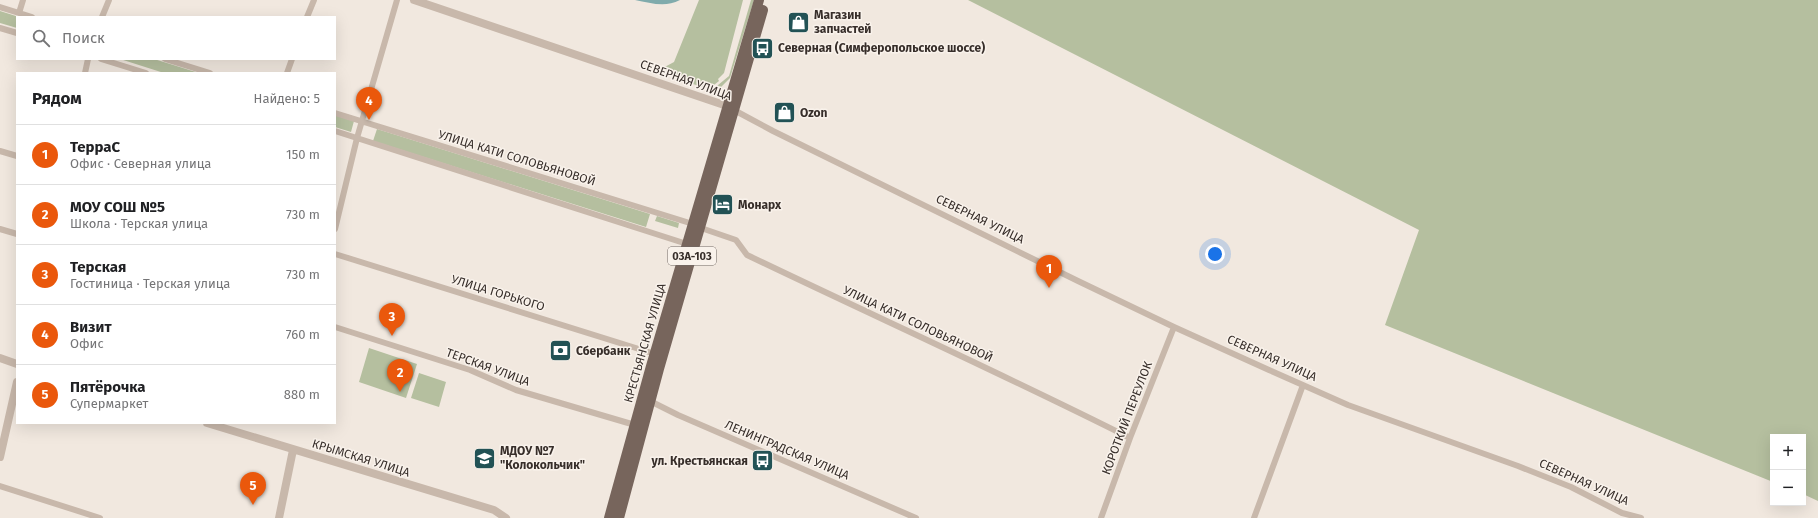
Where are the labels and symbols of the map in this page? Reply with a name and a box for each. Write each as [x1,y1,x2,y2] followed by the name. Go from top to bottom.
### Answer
[814,8,871,36] place label: Магазин запчастей
[785,9,811,35] shop icon: Магазин запчастей
[749,35,775,61] bus stop icon: Северная (Симферопольское шоссе)
[778,41,985,55] place label: Северная (Симферопольское шоссе)
[638,57,734,103] street label: СЕВЕРНАЯ УЛИЦА
[356,87,382,120] pin: 4
[772,100,798,126] shop icon: Ozon
[800,106,828,120] place label: Ozon
[437,126,598,189] street label: УЛИЦА КАТИ СОЛОВЬЯНОВОЙ
[710,192,736,218] hotel icon: Монарх
[934,192,1027,246] street label: СЕВЕРНАЯ УЛИЦА
[738,198,782,212] place label: Монарх
[1205,244,1225,264] your location
[668,247,716,265] road number: 03А-103
[1036,255,1062,288] pin: 1
[450,272,546,314] street label: УЛИЦА ГОРЬКОГО
[621,282,669,404] street label: КРЕСТЬЯНСКАЯ УЛИЦА
[841,282,996,365] street label: УЛИЦА КАТИ СОЛОВЬЯНОВОЙ
[379,303,405,336] pin: 3
[1225,332,1319,384] street label: СЕВЕРНАЯ УЛИЦА
[547,338,573,364] bank icon: Сбербанк
[576,344,631,358] place label: Сбербанк
[444,345,532,389] street label: ТЕРСКАЯ УЛИЦА
[387,359,413,392] pin: 2
[1098,359,1155,477] street label: КОРОТКИЙ ПЕРЕУЛОК
[723,417,851,483] street label: ЛЕНИНГРАДСКАЯ УЛИЦА
[310,436,412,480] street label: КРЫМСКАЯ УЛИЦА
[500,444,585,472] place label: МДОУ №7 "Колокольчик"
[472,445,498,471] school or university icon: МДОУ №7 "Колокольчик"
[750,448,776,474] bus stop icon: ул. Крестьянская
[650,454,748,468] place label: ул. Крестьянская
[1537,456,1631,508] street label: СЕВЕРНАЯ УЛИЦА
[240,472,266,505] pin: 5

